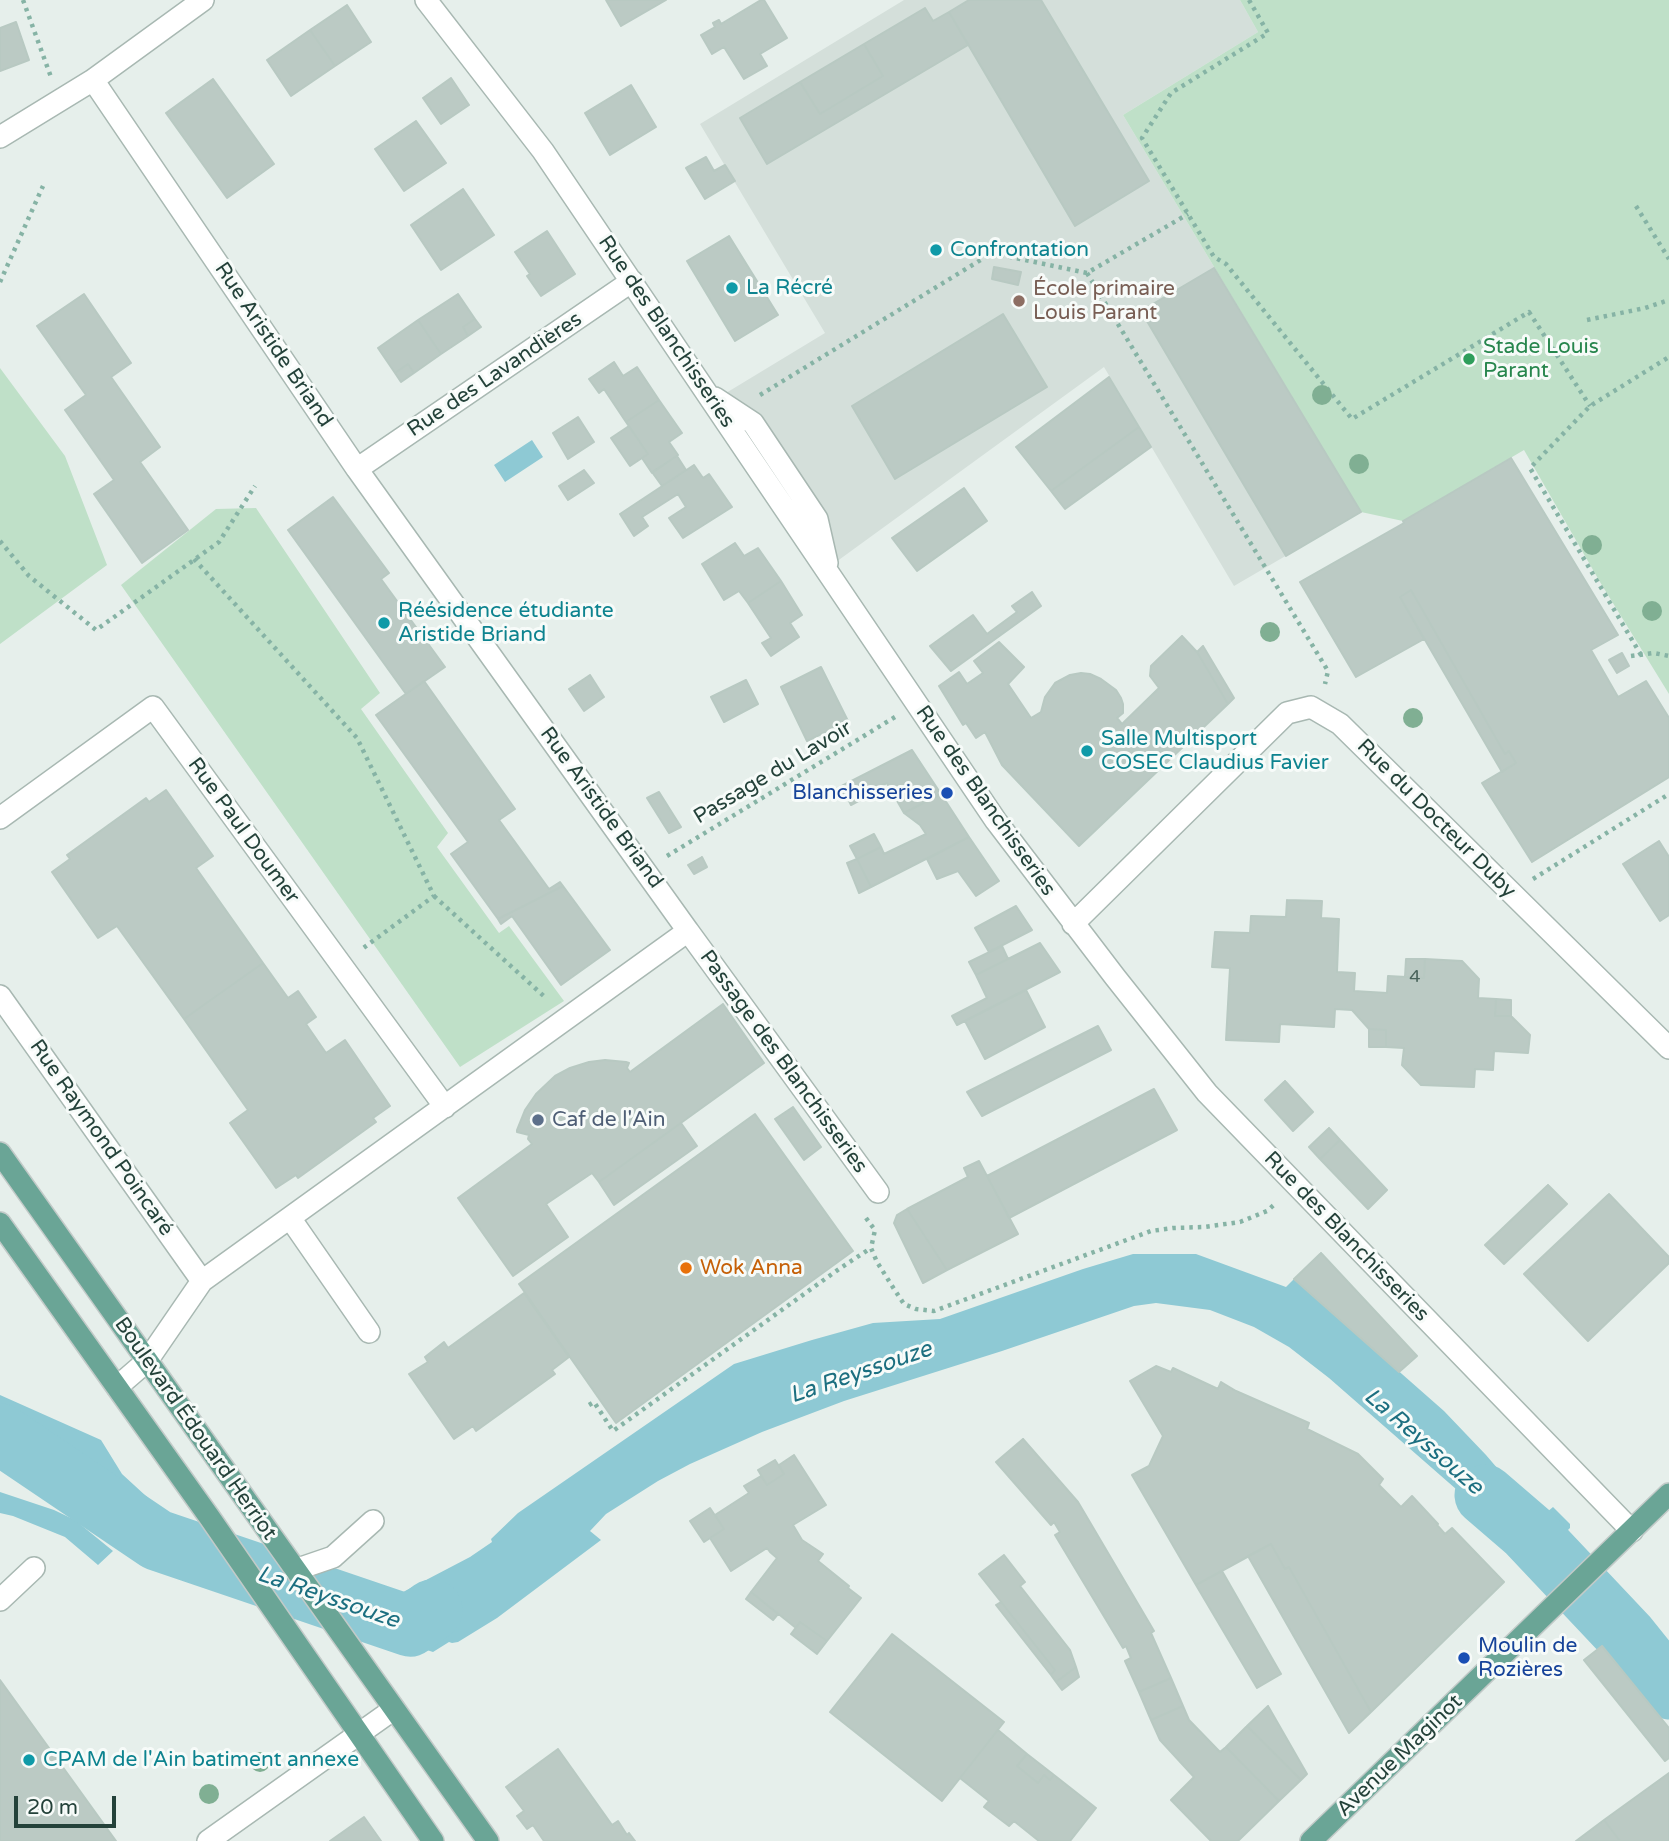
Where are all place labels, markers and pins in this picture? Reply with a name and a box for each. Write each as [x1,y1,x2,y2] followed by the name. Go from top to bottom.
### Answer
[950,237,1089,263] place label: Confrontation
[928,242,944,258] marker: Confrontation
[746,275,833,301] place label: La Récré
[1033,276,1175,326] place label: École primaire Louis Parant
[724,280,740,296] marker: La Récré
[1011,293,1027,309] marker: École primaire Louis Parant
[1483,334,1599,384] place label: Stade Louis Parant
[1461,351,1477,367] marker: Stade Louis Parant
[398,598,614,648] place label: Réésidence étudiante Aristide Briand
[376,615,392,631] marker: Réésidence étudiante Aristide Briand
[1101,726,1329,776] place label: Salle Multisport COSEC Claudius Favier
[1079,743,1095,759] marker: Salle Multisport COSEC Claudius Favier
[792,780,933,806] place label: Blanchisseries
[939,785,955,801] marker: Blanchisseries
[552,1107,666,1133] place label: Caf de l'Ain
[530,1112,546,1128] marker: Caf de l'Ain
[700,1255,803,1281] place label: Wok Anna
[678,1260,694,1276] marker: Wok Anna
[1478,1633,1577,1683] place label: Moulin de Rozières
[1456,1650,1472,1666] marker: Moulin de Rozières
[43,1747,359,1773] place label: CPAM de l'Ain batiment annexe
[21,1752,37,1768] marker: CPAM de l'Ain batiment annexe

